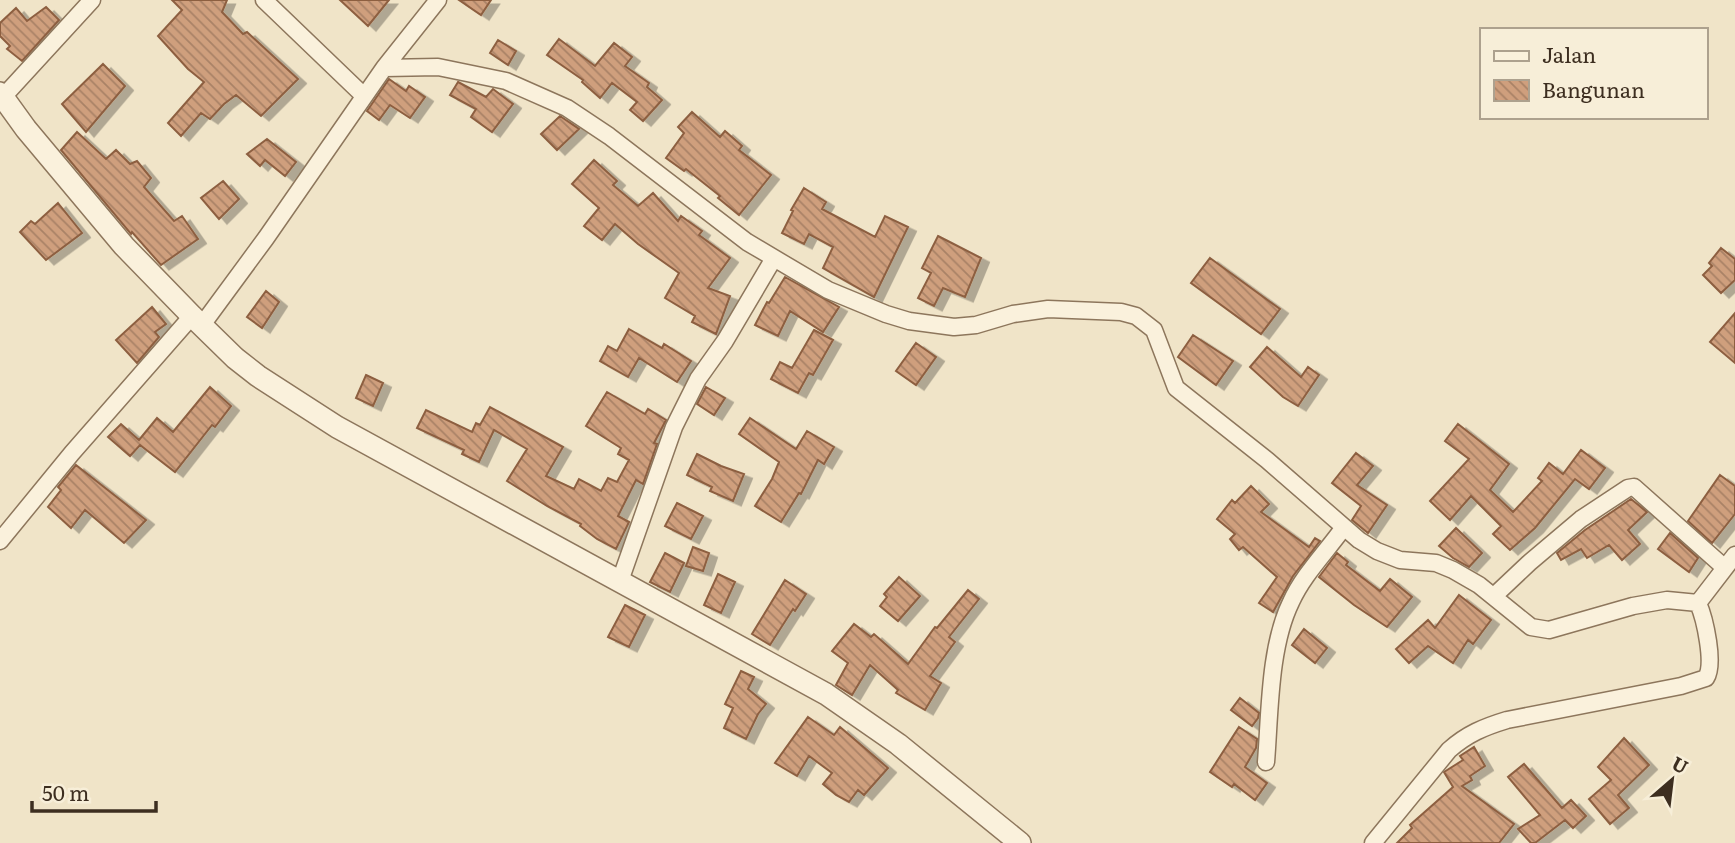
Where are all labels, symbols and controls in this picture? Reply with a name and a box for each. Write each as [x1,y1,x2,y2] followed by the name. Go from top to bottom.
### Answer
[1480,28,1707,119] legend
[1542,38,1596,69] text: Jalan
[1542,73,1645,104] text: Bangunan
[1637,745,1707,815] north arrow
[1667,748,1694,780] text: U
[32,770,156,814] scale bar
[42,776,89,807] text: 50 m

